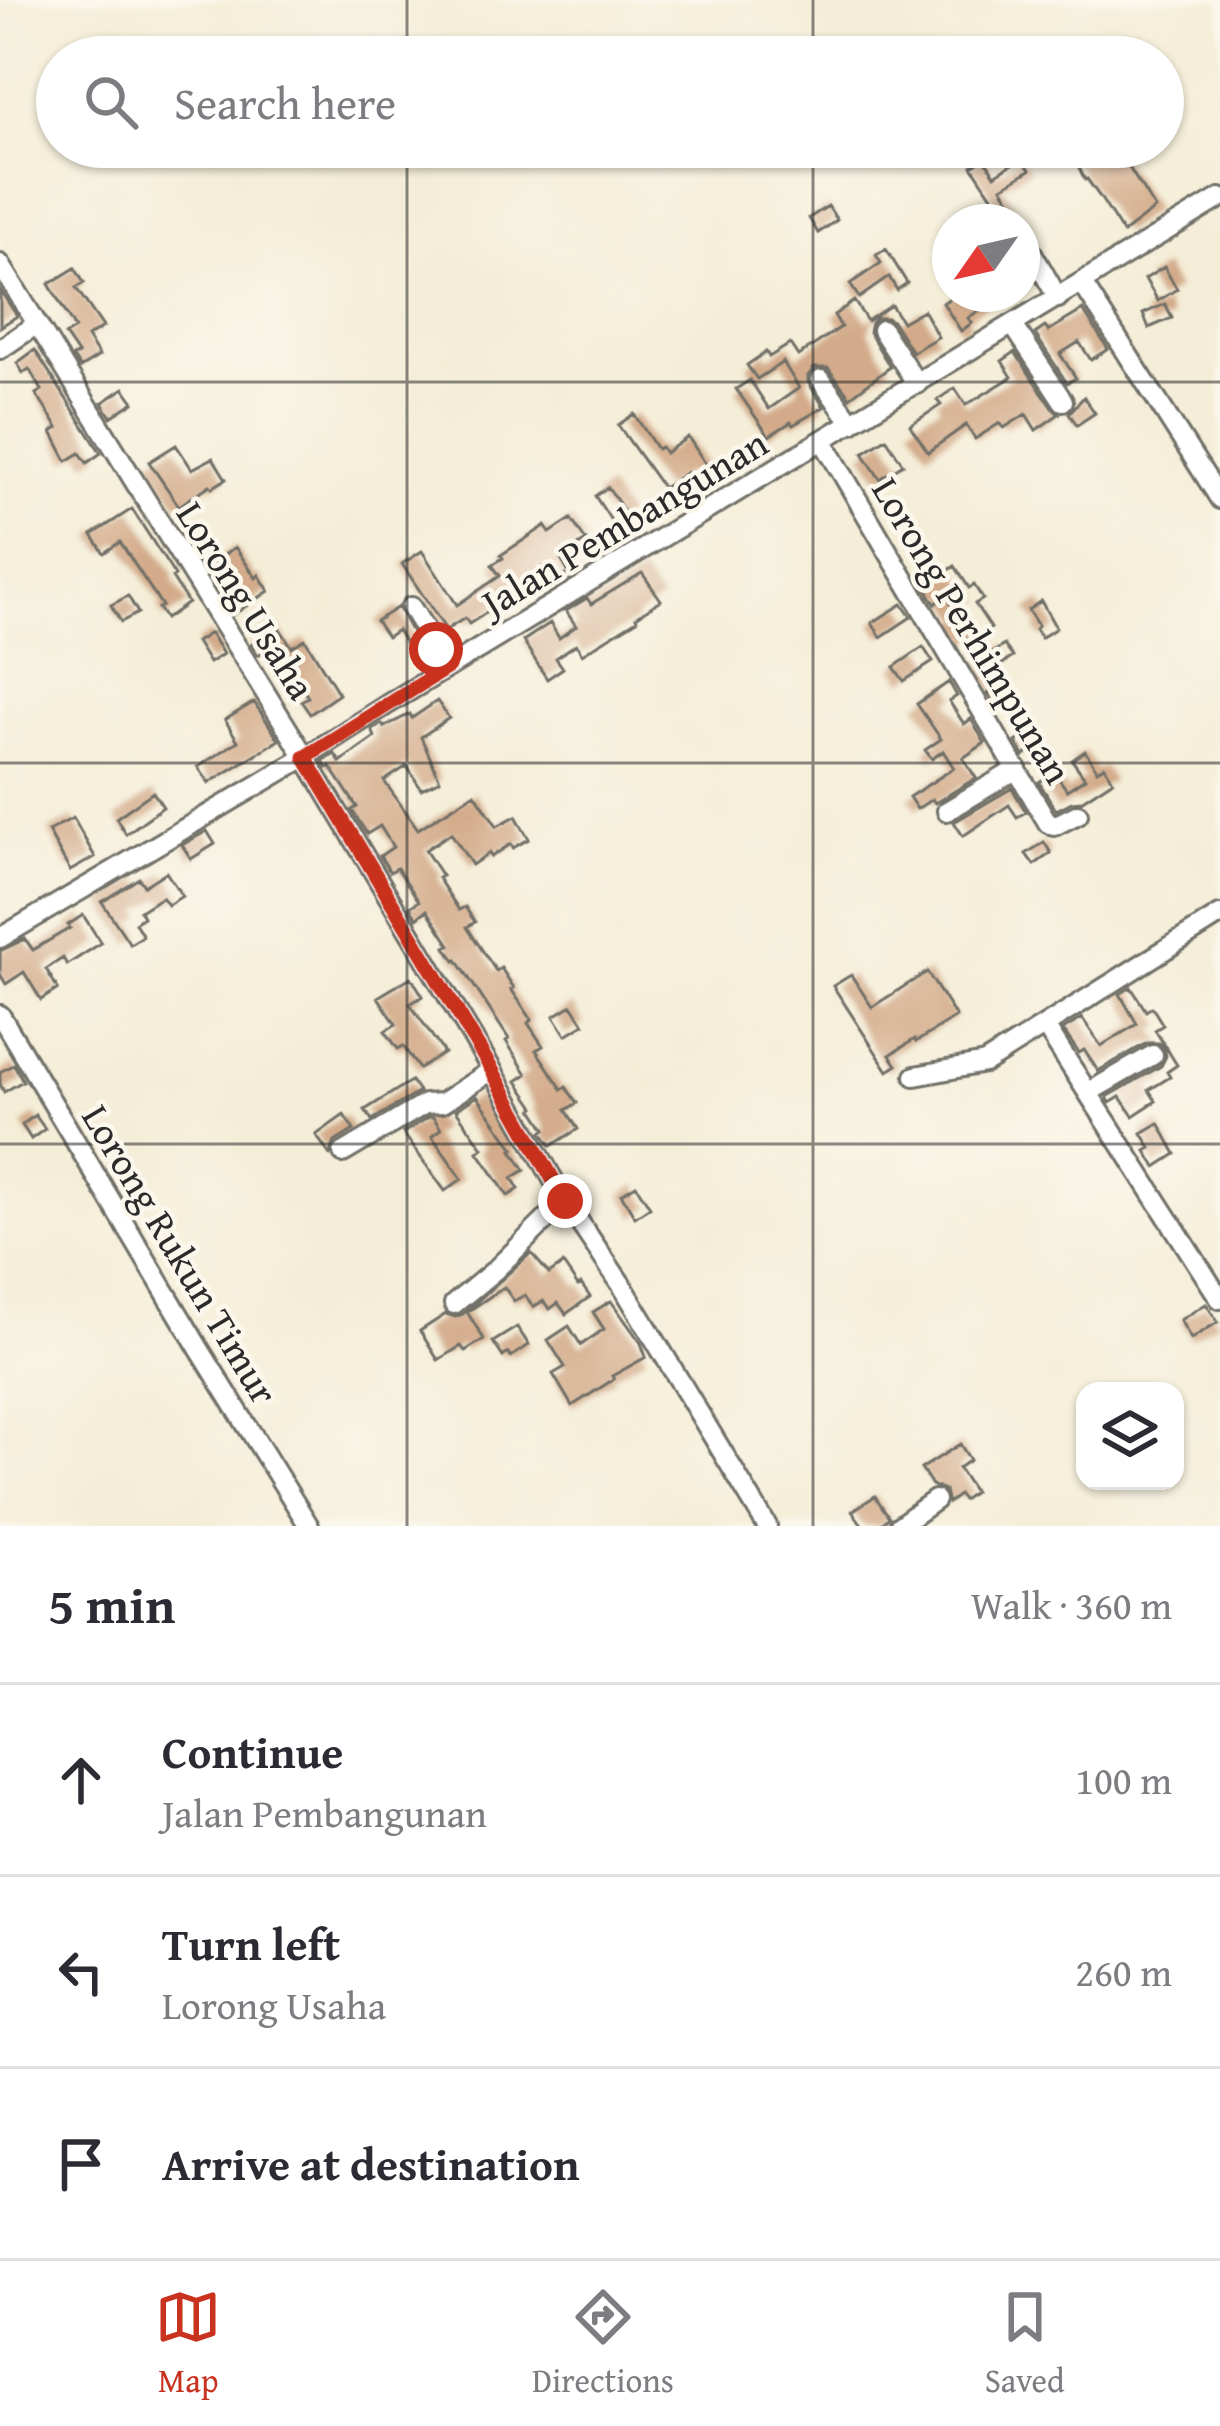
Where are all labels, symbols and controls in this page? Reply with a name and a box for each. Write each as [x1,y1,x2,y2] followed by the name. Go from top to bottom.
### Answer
[36,36,1184,168] search box
[78,69,144,135] icon: search
[174,70,396,135] text: Search here
[932,204,1040,312] north arrow
[466,414,778,633] street label: Jalan Pembangunan
[859,466,1087,794] street label: Lorong Perhimpunan
[163,490,331,711] street label: Lorong Usaha
[409,622,463,676] route start
[69,1093,293,1415] street label: Lorong Rukun Timur
[538,1174,592,1228] route end
[1076,1382,1184,1490] map controls
[1076,1382,1184,1490] button: layers
[48,1567,175,1642] text: 5 min
[971,1576,1172,1633] text: Walk · 360 m
[162,1719,343,1784] text: Continue
[48,1747,114,1813] icon: ahead
[1075,1751,1172,1808] text: 100 m
[162,1784,487,1841] text: Jalan Pembangunan
[162,1911,340,1976] text: Turn left
[48,1939,114,2005] icon: left
[1075,1943,1172,2000] text: 260 m
[162,1976,386,2033] text: Lorong Usaha
[48,2131,114,2197] icon: arrive
[162,2131,580,2196] text: Arrive at destination
[155,2284,221,2404] tab: Map
[532,2284,674,2404] tab: Directions
[985,2284,1065,2404] tab: Saved

